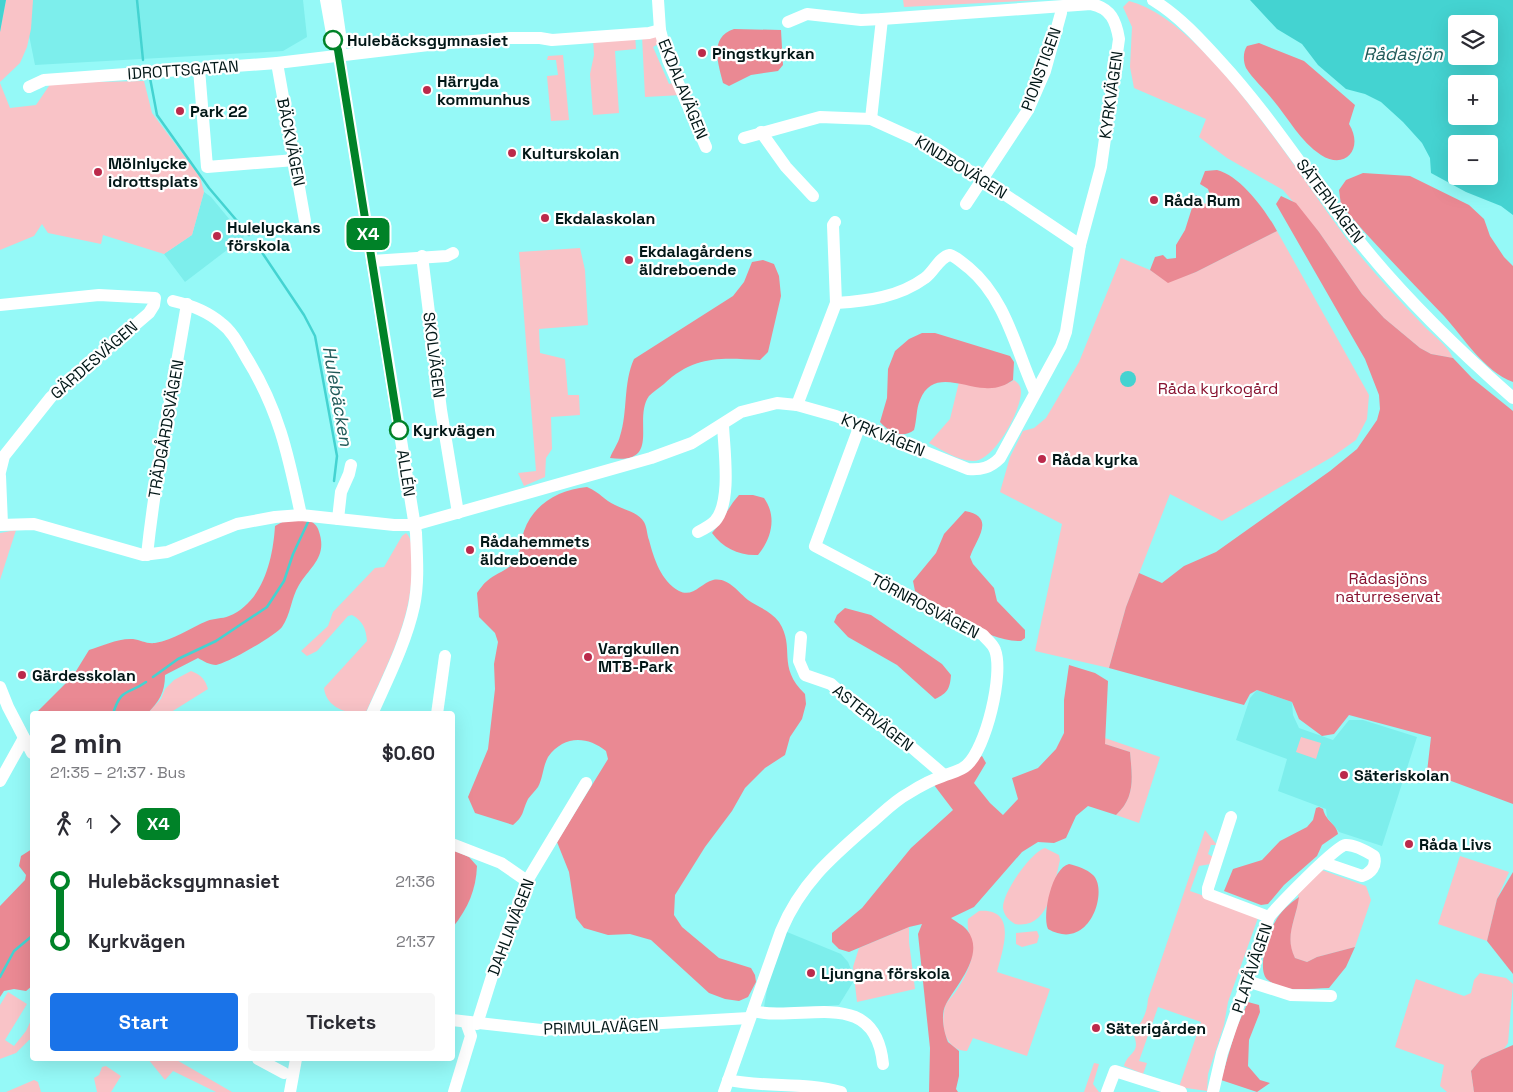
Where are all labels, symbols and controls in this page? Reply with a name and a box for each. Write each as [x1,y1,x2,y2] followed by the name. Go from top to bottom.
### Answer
[1448,15,1498,185] map controls
[1448,15,1498,65] button: layers
[1016,24,1066,114] street label: PIONSTIGEN
[323,30,343,50] marker: Hulebäcksgymnasiet
[347,30,508,51] place label: Hulebäcksgymnasiet
[653,36,713,142] street label: EKDALAVÄGEN
[1363,42,1444,65] water label: Rådasjön
[712,43,815,64] place label: Pingstkyrkan
[696,47,708,59] marker: Pingstkyrkan
[1094,50,1128,140] street label: KYRKVÄGEN
[127,56,239,84] street label: IDROTTSGATAN
[437,71,530,110] place label: Härryda kommunhus
[1448,75,1498,125] button: +
[421,84,433,96] marker: Härryda kommunhus
[272,96,310,188] street label: BÄCKVÄGEN
[190,101,247,122] place label: Park 22
[174,105,186,117] marker: Park 22
[911,130,1011,204] street label: KINDBOVÄGEN
[1448,135,1498,185] button: −
[522,143,619,164] place label: Kulturskolan
[506,147,518,159] marker: Kulturskolan
[108,153,198,192] place label: Mölnlycke idrottsplats
[1291,155,1369,247] street label: SÄTERIVÄGEN
[92,166,104,178] marker: Mölnlycke idrottsplats
[1164,190,1240,211] place label: Råda Rum
[1148,194,1160,206] marker: Råda Rum
[555,208,655,229] place label: Ekdalaskolan
[539,212,551,224] marker: Ekdalaskolan
[227,217,321,256] place label: Hulelyckans förskola
[346,218,390,250] line badge: X4
[356,222,380,245] text: X4
[211,230,223,242] marker: Hulelyckans förskola
[639,241,752,280] place label: Ekdalagårdens äldreboende
[623,254,635,266] marker: Ekdalagårdens äldreboende
[418,311,450,399] street label: SKOLVÄGEN
[46,316,142,404] street label: GÄRDESVÄGEN
[318,344,358,449] water label: Hulebäcken
[143,358,189,500] street label: TRÄDGÅRDSVÄGEN
[1158,378,1278,399] park label: Råda kyrkogård
[838,409,928,461] street label: KYRKVÄGEN
[389,420,409,440] marker: Kyrkvägen
[413,420,495,441] place label: Kyrkvägen
[392,448,420,498] street label: ALLÉN
[1052,449,1138,470] place label: Råda kyrka
[1036,453,1048,465] marker: Råda kyrka
[480,531,590,570] place label: Rådahemmets äldreboende
[464,544,476,556] marker: Rådahemmets äldreboende
[1335,568,1441,607] park label: Rådasjöns naturreservat
[867,569,983,643] street label: TÖRNROSVÄGEN
[598,638,679,677] place label: Vargkullen MTB-Park
[582,651,594,663] marker: Vargkullen MTB-Park
[32,665,136,686] place label: Gärdesskolan
[16,669,28,681] marker: Gärdesskolan
[828,680,918,756] street label: ASTERVÄGEN
[50,725,122,761] text: 2 min
[382,741,435,766] text: $0.60
[50,762,186,783] text: 21:35 – 21:37 · Bus
[1354,765,1449,786] place label: Säteriskolan
[1338,769,1350,781] marker: Säteriskolan
[50,810,78,838] icon: walk
[101,810,129,838] icon: forward
[147,812,170,835] text: X4
[86,813,93,834] text: 1
[1419,834,1492,855] place label: Råda Livs
[1403,838,1415,850] marker: Råda Livs
[88,869,280,894] text: Hulebäcksgymnasiet
[395,871,435,892] text: 21:36
[483,876,539,978] street label: DAHLIAVÄGEN
[1227,920,1277,1016] street label: PLATÅVÄGEN
[88,929,185,954] text: Kyrkvägen
[396,931,435,952] text: 21:37
[821,963,950,984] place label: Ljungna förskola
[805,967,817,979] marker: Ljungna förskola
[50,993,238,1051] button: Start
[248,993,435,1051] button: Tickets
[543,1014,659,1040] street label: PRIMULAVÄGEN
[1106,1018,1206,1039] place label: Säterigården
[1090,1022,1102,1034] marker: Säterigården

